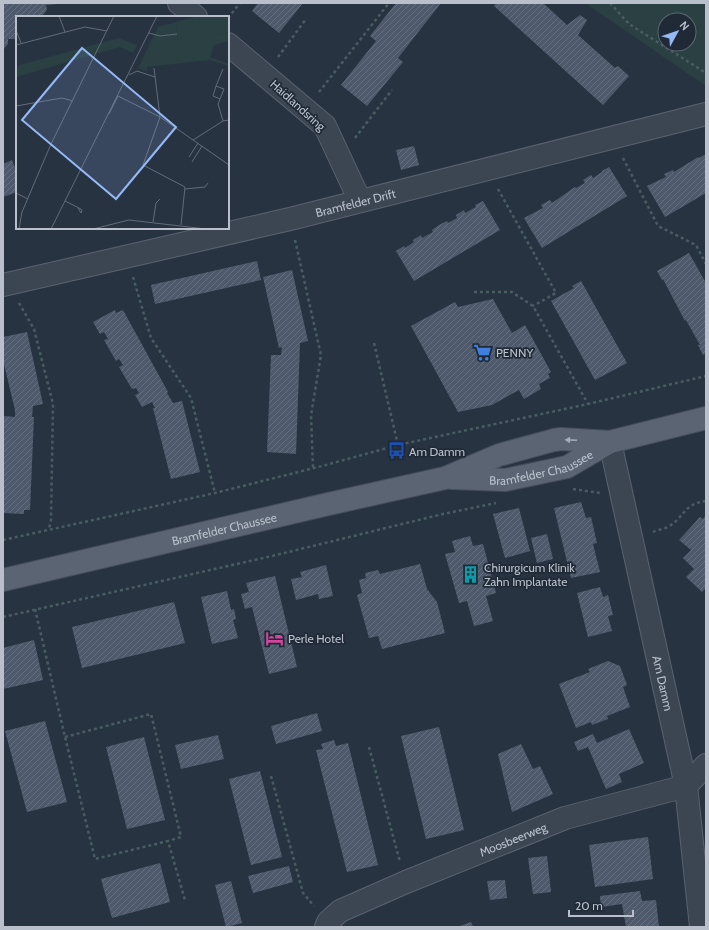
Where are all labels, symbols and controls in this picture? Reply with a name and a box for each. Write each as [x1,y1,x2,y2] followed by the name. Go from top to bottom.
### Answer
[657,12,697,52] north arrow
[16,16,229,229] inset map
[677,18,693,33] text: N
[267,76,330,134] street label: Haidlandsring
[314,185,397,220] street label: Bramfelder Drift
[473,342,493,362] supermarket icon: PENNY
[496,345,533,360] place label: PENNY
[565,436,577,443] one-way arrow
[386,441,406,461] bus stop icon: Am Damm
[409,444,465,459] place label: Am Damm
[489,446,595,488] street label: Bramfelder Chaussee
[170,509,278,548] street label: Bramfelder Chaussee
[484,560,575,589] place label: Chirurgicum Klinik Zahn Implantate
[461,564,481,584] building icon: Chirurgicum Klinik Zahn Implantate
[265,628,285,648] hotel icon: Perle Hotel
[288,631,344,646] place label: Perle Hotel
[650,654,677,712] street label: Am Damm
[477,818,550,859] street label: Moosbeerweg
[569,892,633,918] scale bar
[575,898,603,913] text: 20 m

